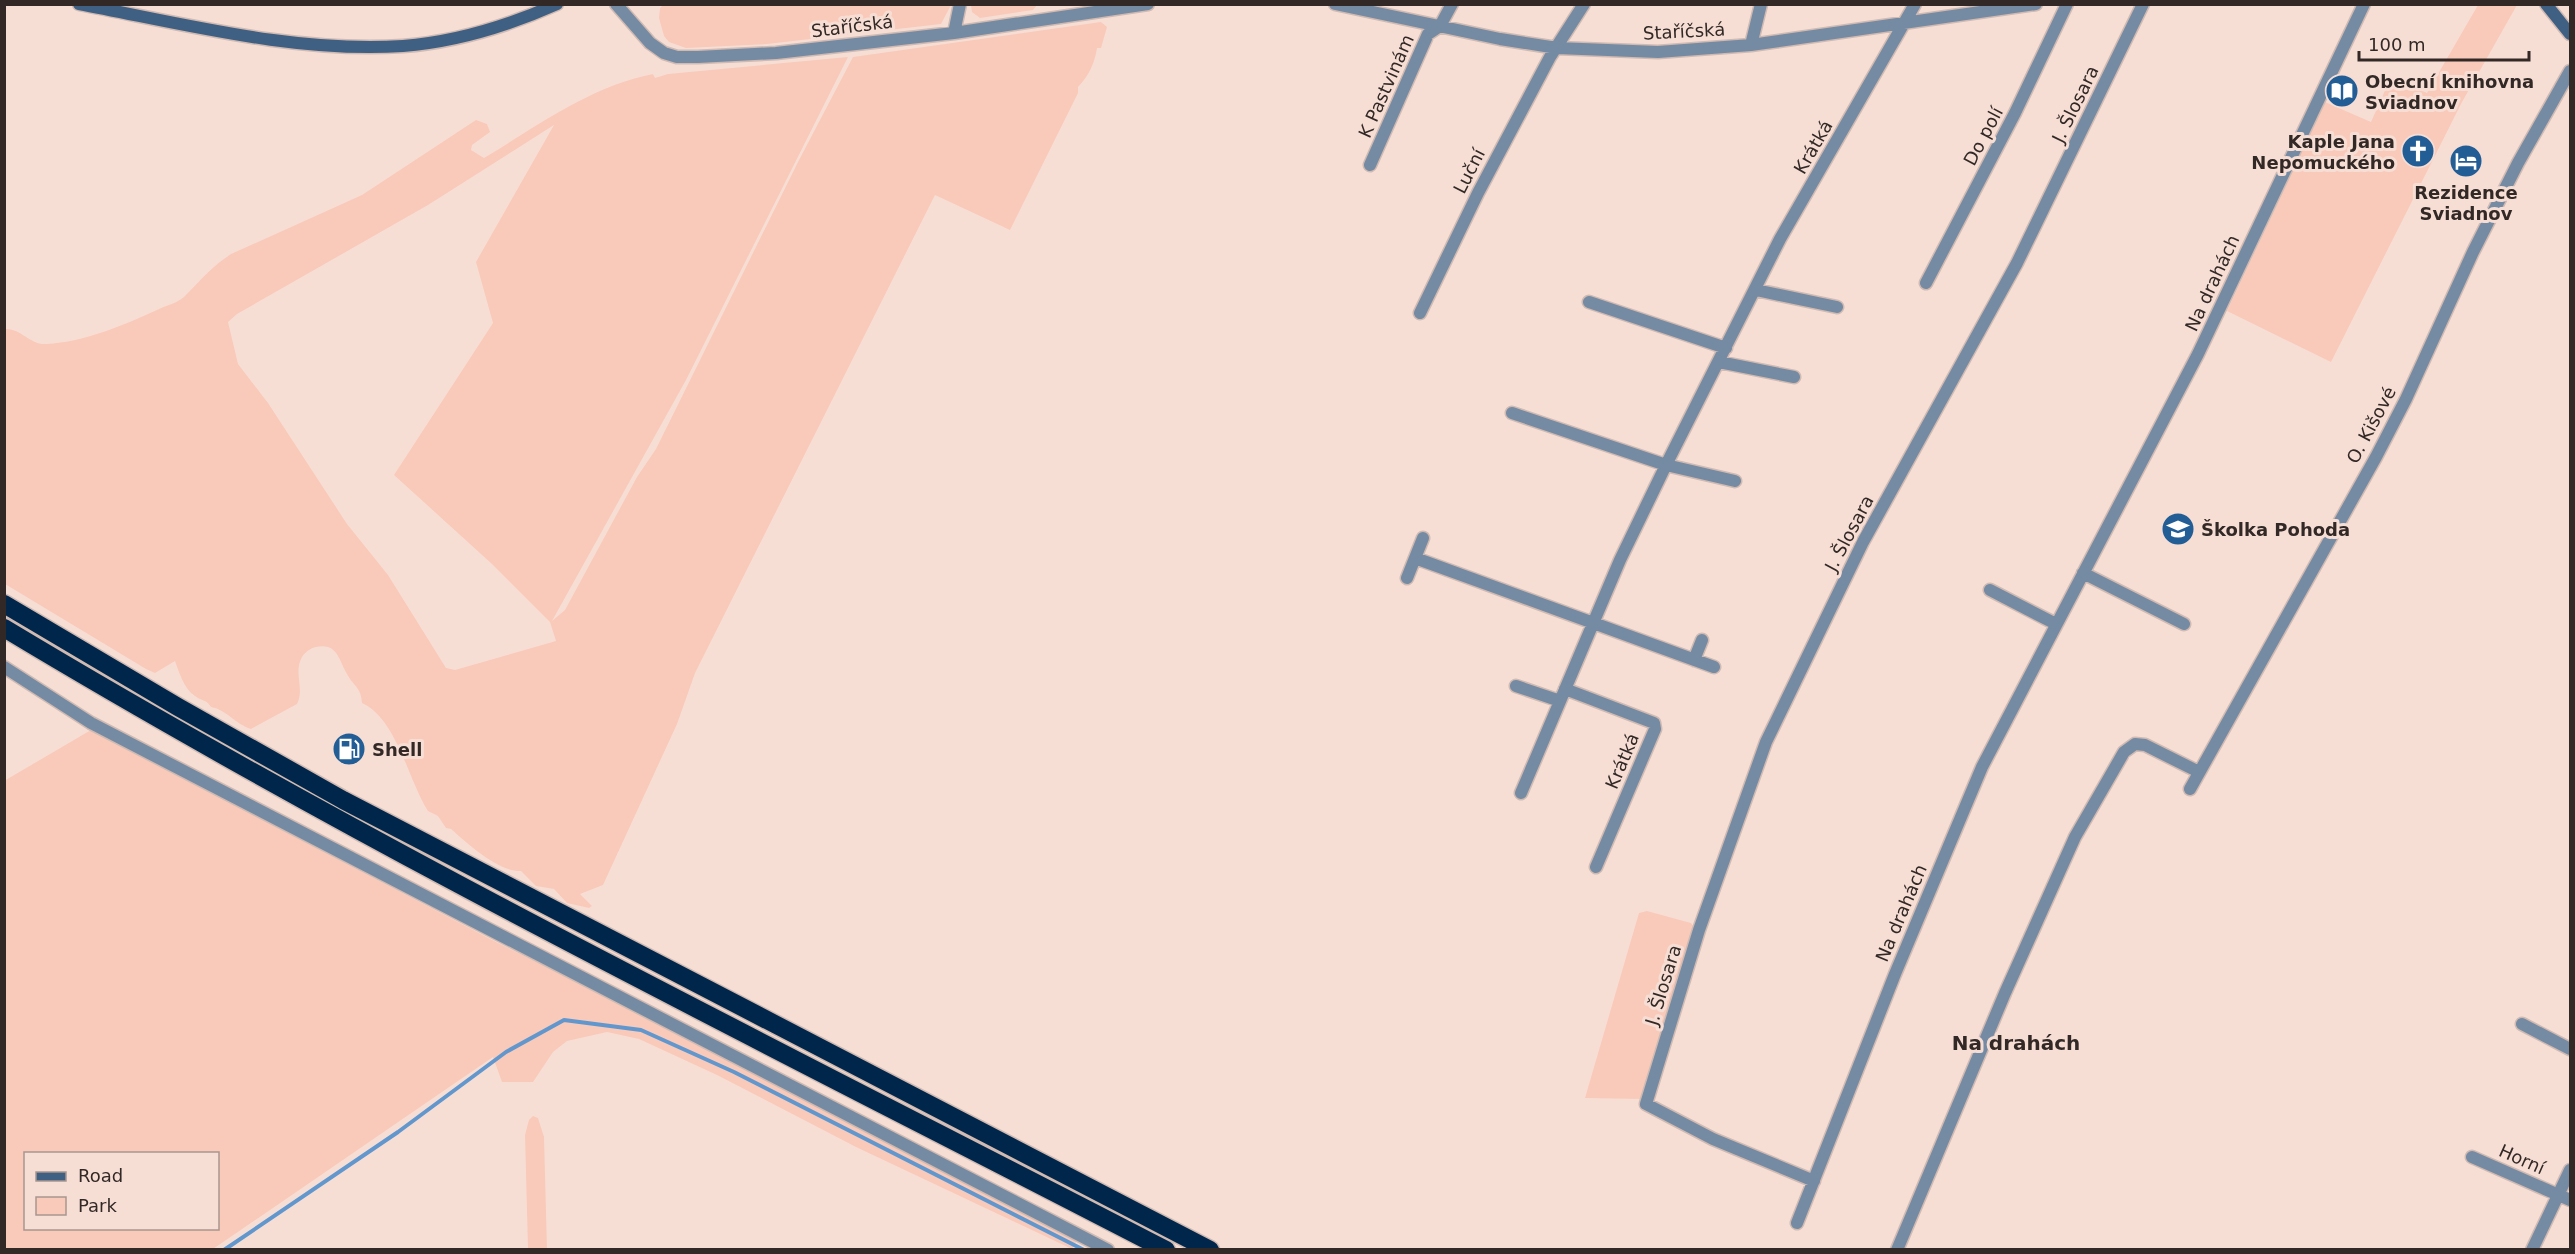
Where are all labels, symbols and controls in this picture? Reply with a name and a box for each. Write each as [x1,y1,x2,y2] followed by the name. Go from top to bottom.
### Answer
[810,11,894,41] street label: Staříčská
[1642,18,1726,44] street label: Staříčská
[2359,24,2528,62] scale bar
[1354,31,1418,141] street label: K Pastvinám
[2368,34,2426,55] text: 100 m
[2047,62,2103,147] street label: J. Šlosara
[2365,71,2534,113] place label: Obecní knihovna Sviadnov
[2324,73,2360,109] library icon: Obecní knihovna Sviadnov
[1959,102,2008,169] street label: Do polí
[1789,116,1837,178] street label: Krátká
[2251,131,2395,173] place label: Kaple Jana Nepomuckého
[2400,133,2436,169] church icon: Kaple Jana Nepomuckého
[2448,143,2484,179] hotel icon: Rezidence Sviadnov
[1449,144,1490,197] street label: Luční
[2414,182,2518,224] place label: Rezidence Sviadnov
[2181,232,2243,334] street label: Na drahách
[2342,383,2400,467] street label: O. Kišové
[1820,491,1878,575] street label: J. Šlosara
[2160,511,2196,547] school or university icon: Školka Pohoda
[2201,519,2350,540] place label: Školka Pohoda
[1601,730,1643,792] street label: Krátká
[331,731,367,767] fuel station icon: Shell
[372,739,422,760] place label: Shell
[1871,861,1931,965] street label: Na drahách
[1641,942,1685,1029] street label: J. Šlosara
[1952,1031,2080,1055] district label: Na drahách
[2496,1140,2549,1179] street label: Horní
[24,1152,219,1230] legend
[78,1165,123,1186] text: Road
[78,1195,117,1216] text: Park

